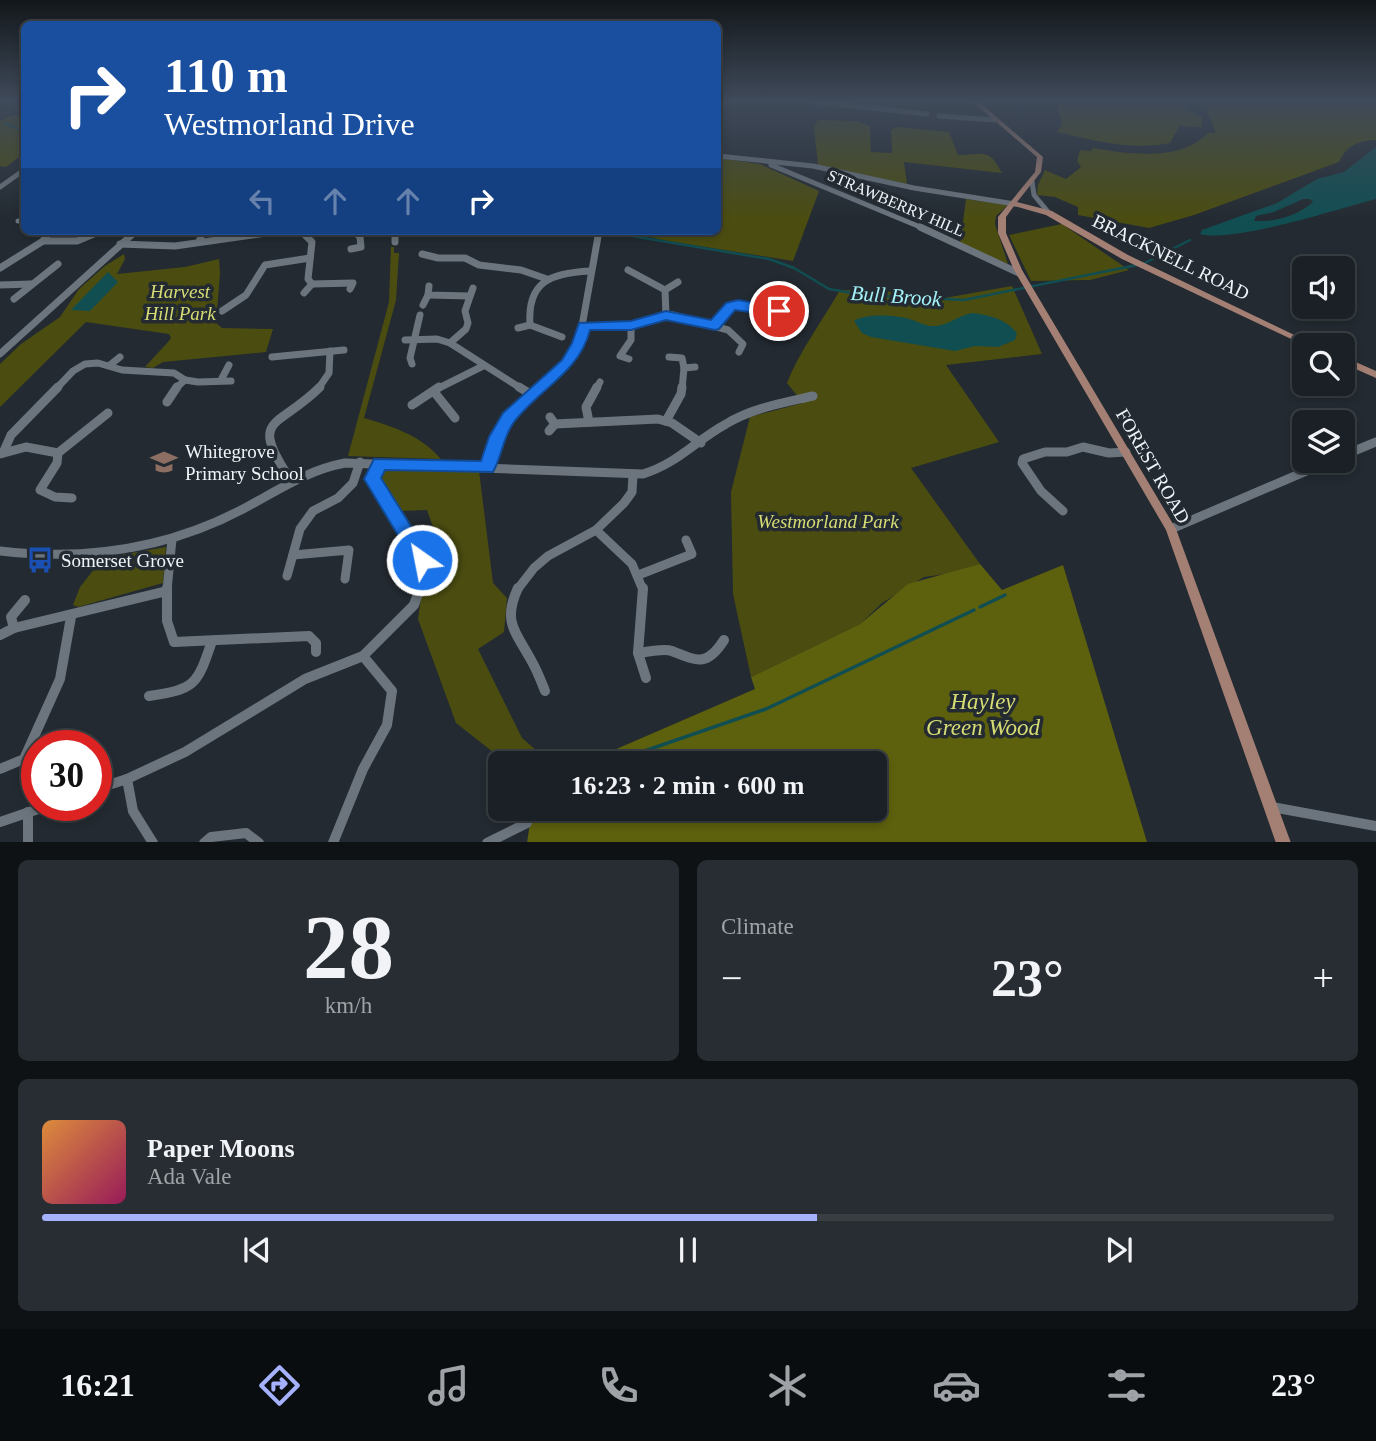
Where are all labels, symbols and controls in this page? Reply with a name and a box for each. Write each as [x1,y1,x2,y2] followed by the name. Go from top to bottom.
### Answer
[164,48,288,103] text: 110 m
[49,49,140,140] icon: right
[164,106,415,142] text: Westmorland Drive
[825,166,967,240] street label: STRAWBERRY HILL
[243,182,281,220] icon: left
[316,182,354,220] icon: ahead
[389,182,427,220] icon: ahead
[462,182,500,220] icon: right
[1089,210,1253,304] street label: BRACKNELL ROAD
[1292,256,1355,473] map controls
[1292,256,1355,319] button: sound
[143,281,216,324] park label: Harvest Hill Park
[749,281,809,341] pin
[850,281,943,311] water label: Bull Brook
[760,292,798,330] icon: arrive
[1292,333,1355,396] button: search
[1112,405,1194,527] street label: FOREST ROAD
[1292,410,1355,473] button: layers
[185,441,304,484] place label: Whitegrove Primary School
[149,447,179,477] school or university icon: Whitegrove Primary School
[757,511,899,532] park label: Westmorland Park
[385,523,459,597] position arrow
[25,545,55,575] bus stop icon: Somerset Grove
[61,550,184,571] place label: Somerset Grove
[926,689,1040,740] park label: Hayley Green Wood
[21,730,112,821] speed limit sign: 30
[571,771,805,800] text: 16:23 · 2 min · 600 m
[303,897,394,998] text: 28
[721,914,794,939] text: Climate
[991,950,1064,1007] text: 23°
[721,957,742,999] text: −
[1313,957,1334,999] text: +
[325,993,372,1018] text: km/h
[147,1134,295,1163] text: Paper Moons
[147,1164,232,1189] text: Ada Vale
[238,1231,276,1269] icon: previous
[669,1231,707,1269] icon: pause
[1100,1231,1138,1269] icon: next
[255,1361,304,1410] icon: directions
[424,1361,473,1410] icon: music
[594,1361,643,1410] icon: phone
[763,1361,812,1410] icon: climate
[932,1361,981,1410] icon: car
[1102,1361,1151,1410] icon: filters
[60,1367,135,1403] text: 16:21
[1271,1367,1316,1403] text: 23°

